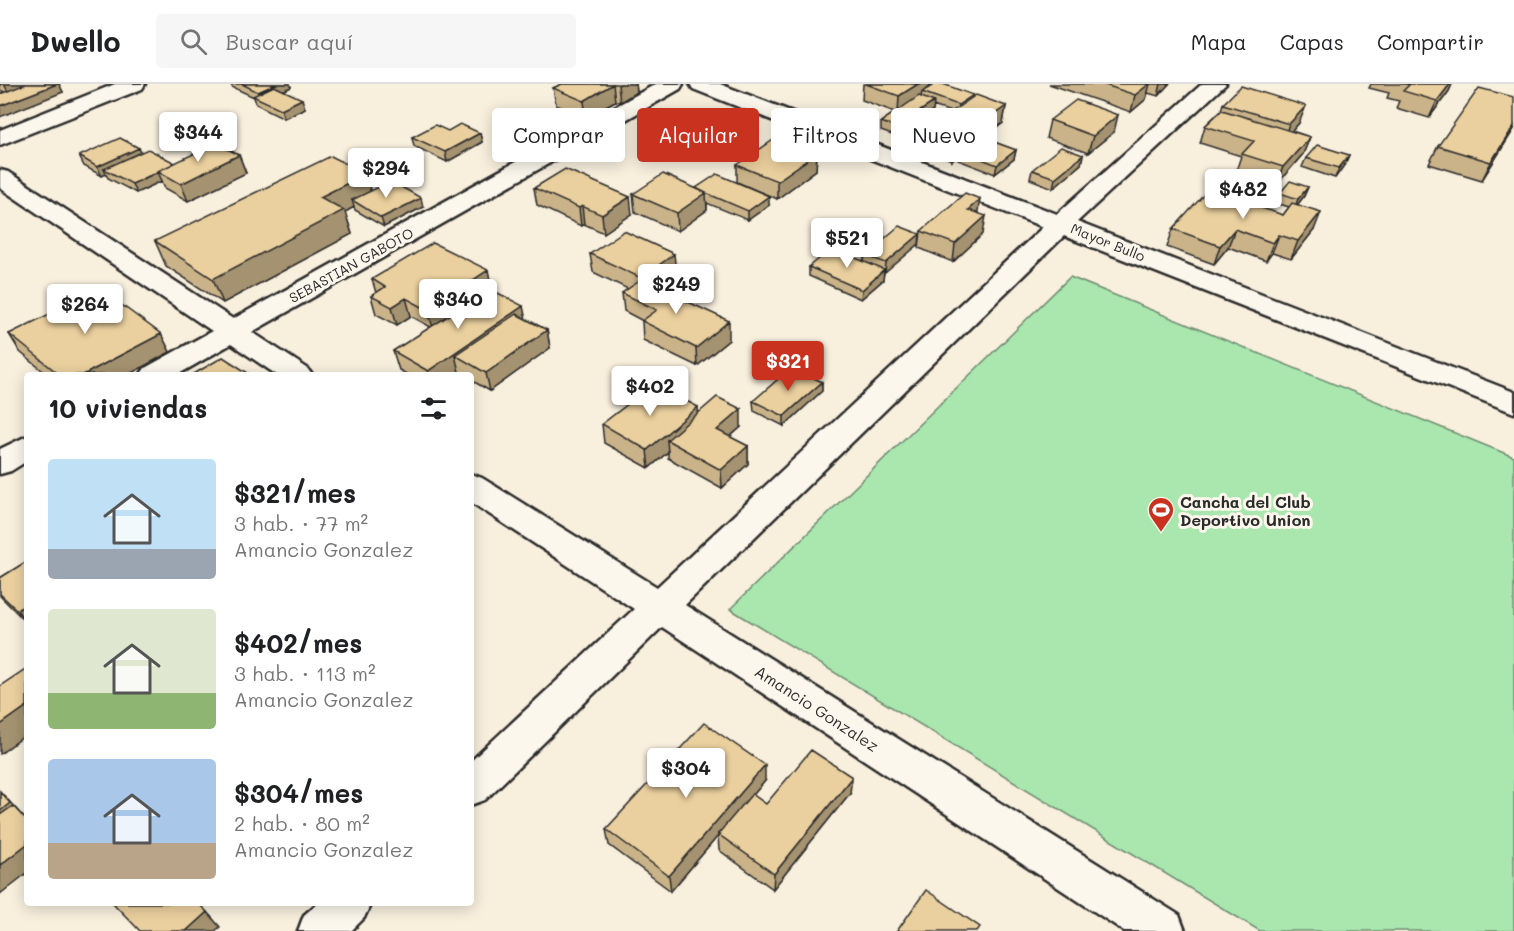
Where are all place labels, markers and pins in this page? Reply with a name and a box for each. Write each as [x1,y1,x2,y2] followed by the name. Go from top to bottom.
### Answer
[162,112,234,163] pin: $344
[350,148,422,199] pin: $294
[1207,169,1279,220] pin: $482
[811,218,883,269] pin: $521
[640,264,712,315] pin: $249
[422,279,494,330] pin: $340
[49,284,121,335] pin: $264
[752,341,824,392] pin: $321
[614,366,686,417] pin: $402
[1180,491,1311,530] place label: Cancha del Club Deportivo Union
[1146,495,1176,533] sports icon: Cancha del Club Deportivo Union
[650,748,722,799] pin: $304

